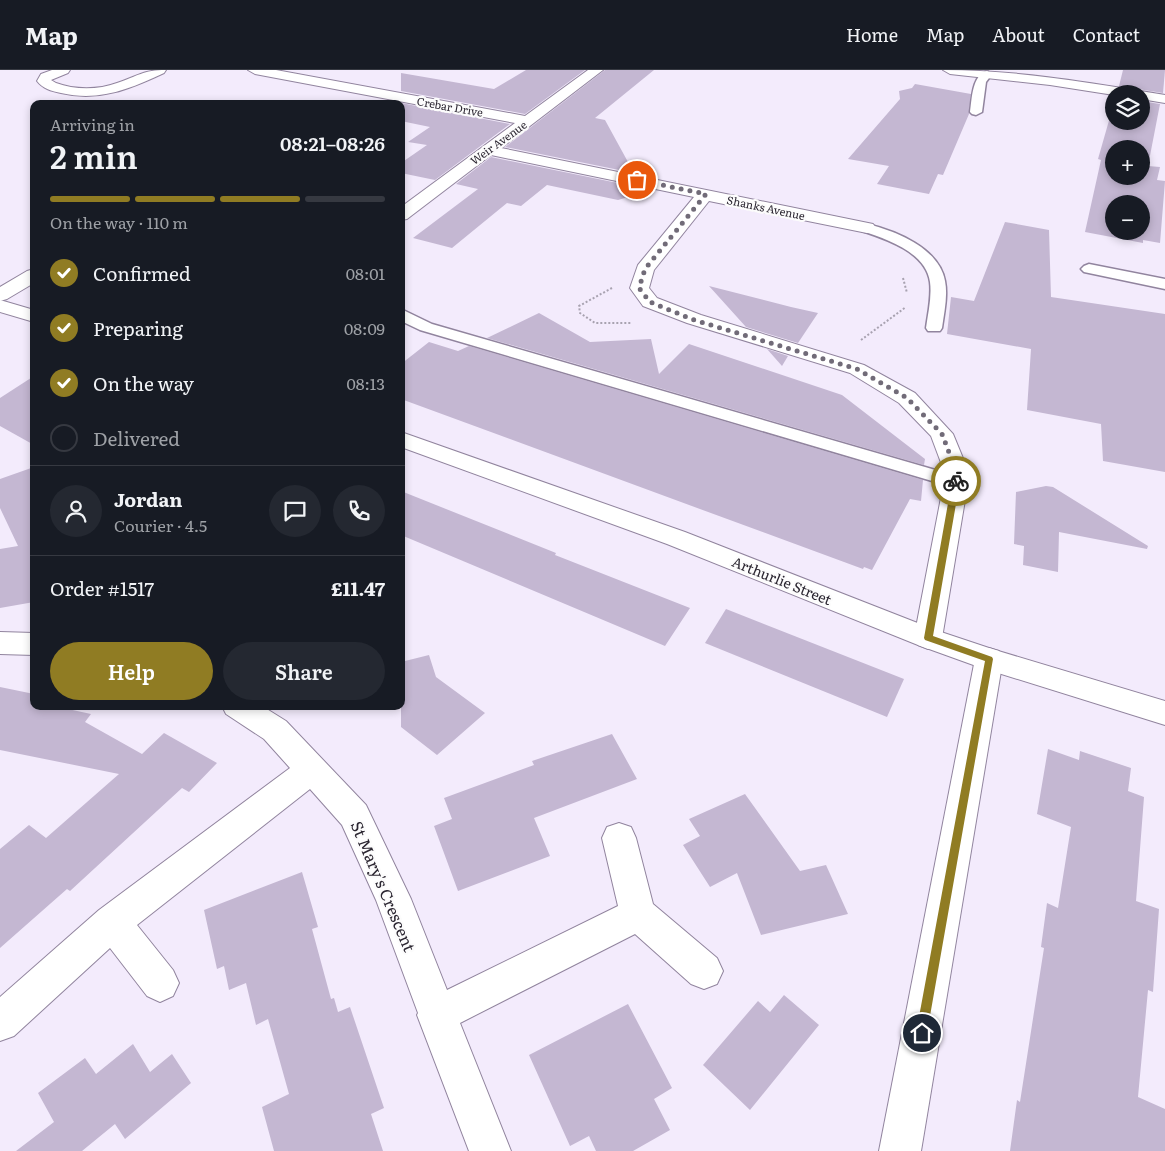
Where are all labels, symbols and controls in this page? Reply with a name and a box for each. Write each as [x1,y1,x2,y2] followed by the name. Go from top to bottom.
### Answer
[25,17,78,52] text: Map
[846,21,898,48] text: Home
[926,21,964,48] text: Map
[992,21,1045,48] text: About
[1073,21,1140,48] text: Contact
[1105,85,1150,240] map controls
[1105,85,1150,130] button: layers
[416,92,485,120] street label: Crebar Drive
[50,112,135,136] text: Arriving in
[466,116,530,168] street label: Weir Avenue
[280,129,385,157] text: 08:21–08:26
[50,131,138,179] text: 2 min
[1105,140,1150,185] button: +
[616,159,658,201] pin
[623,166,651,194] icon: bag
[725,191,807,223] street label: Shanks Avenue
[1105,195,1150,240] button: −
[50,210,188,234] text: On the way · 110 m
[50,259,78,287] icon: check
[93,259,191,287] text: Confirmed
[346,261,385,285] text: 08:01
[50,314,78,342] icon: check
[93,314,183,342] text: Preparing
[344,316,385,340] text: 08:09
[50,369,78,397] icon: check
[93,369,194,397] text: On the way
[346,371,385,395] text: 08:13
[93,424,180,452] text: Delivered
[931,456,981,506] courier
[942,467,970,495] icon: bike
[50,485,102,537] button: person
[114,485,183,513] text: Jordan
[269,485,321,537] button: chat
[333,485,385,537] button: phone
[114,513,207,537] text: Courier · 4.5
[729,551,835,609] street label: Arthurlie Street
[50,574,154,602] text: Order #1517
[331,574,385,602] text: £11.47
[50,642,213,700] button: Help
[223,642,385,700] button: Share
[346,817,423,956] street label: St Mary's Crescent
[901,1012,943,1054] pin
[908,1019,936,1047] icon: home

